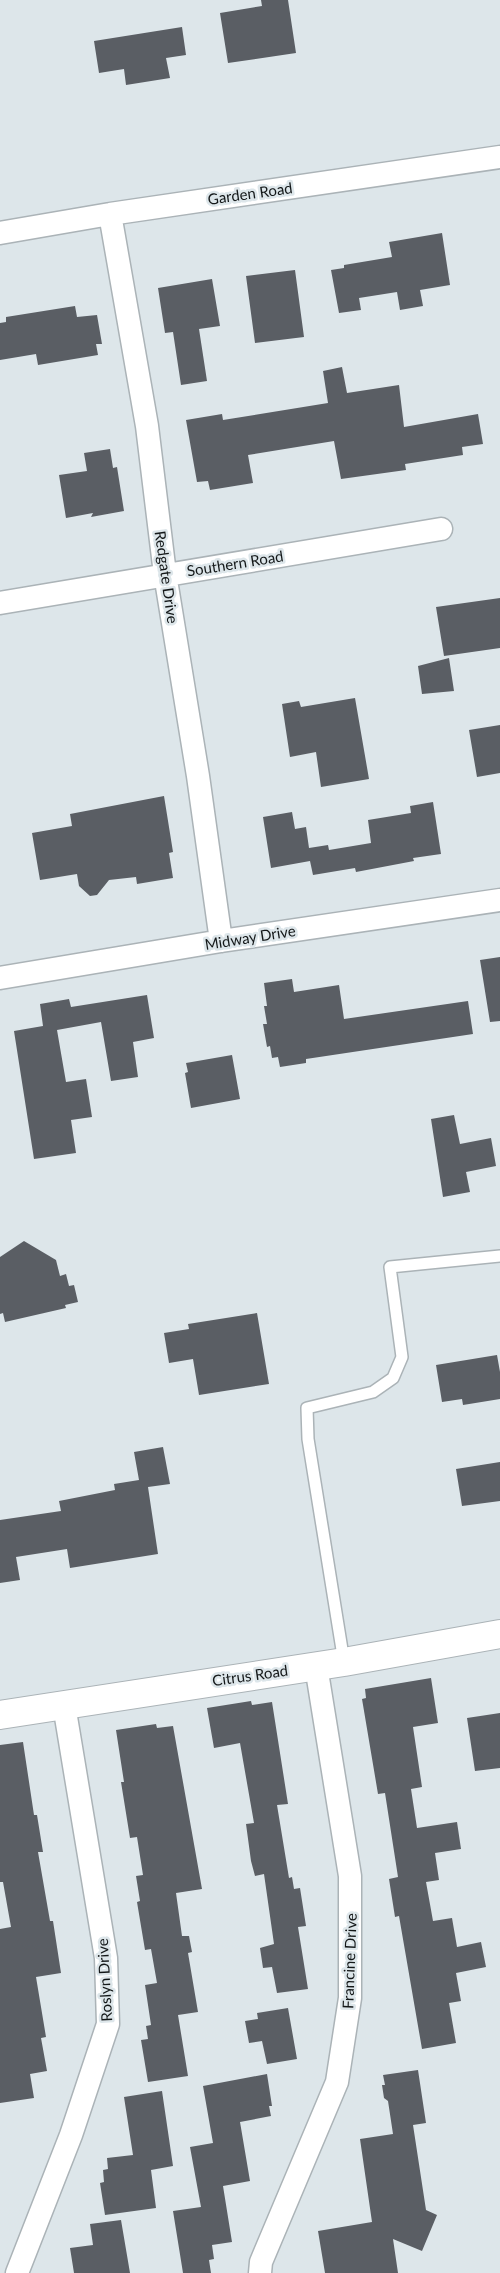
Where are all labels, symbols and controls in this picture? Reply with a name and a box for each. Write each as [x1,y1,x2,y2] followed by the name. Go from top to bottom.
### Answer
[206,178,294,208] street label: Garden Road
[152,530,182,624] street label: Redgate Drive
[185,546,285,580] street label: Southern Road
[203,921,297,953] street label: Midway Drive
[211,1661,289,1689] street label: Citrus Road
[338,1913,360,2009] street label: Francine Drive
[93,1938,115,2022] street label: Roslyn Drive

